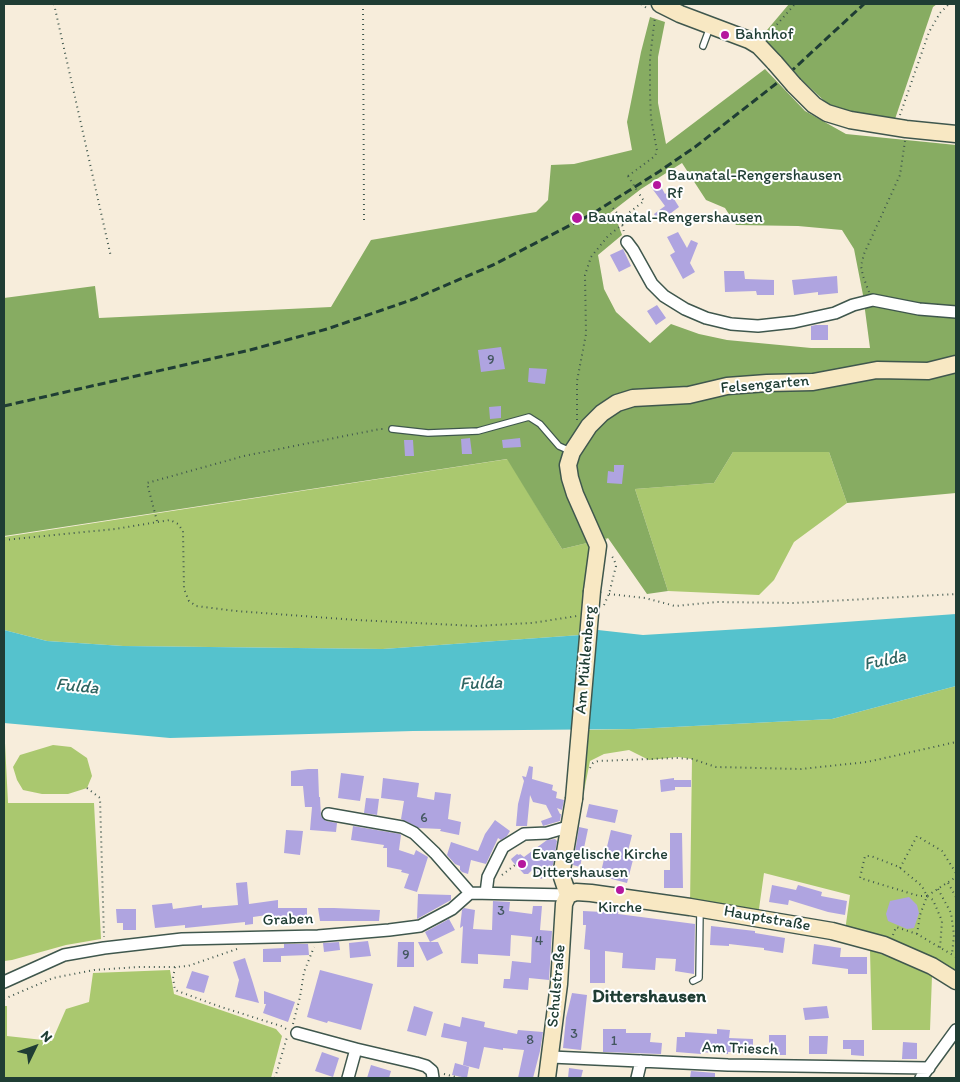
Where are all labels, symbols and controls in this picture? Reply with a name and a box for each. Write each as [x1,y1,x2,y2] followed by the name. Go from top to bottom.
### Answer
[735,25,794,45] place label: Bahnhof
[719,29,731,41] marker: Bahnhof
[667,166,842,204] place label: Baunatal-Rengershausen Rf
[651,179,663,191] marker: Baunatal-Rengershausen Rf
[588,208,763,228] place label: Baunatal-Rengershausen
[570,211,584,225] marker: Baunatal-Rengershausen
[487,352,495,368] house number: 9
[720,372,810,398] street label: Felsengarten
[572,605,600,715] street label: Am Mühlenberg
[862,646,908,676] water label: Fulda
[459,672,503,696] water label: Fulda
[55,674,99,700] water label: Fulda
[420,810,428,826] house number: 6
[532,845,668,883] place label: Evangelische Kirche Dittershausen
[516,858,528,870] marker: Evangelische Kirche Dittershausen
[614,884,626,896] marker: Kirche
[598,898,642,918] place label: Kirche
[722,902,812,936] street label: Hauptstraße
[497,903,505,919] house number: 3
[262,910,314,930] street label: Graben
[535,933,543,949] house number: 4
[544,944,570,1028] street label: Schulstraße
[402,947,410,963] house number: 9
[592,986,706,1008] district label: Dittershausen
[10,1022,60,1072] north arrow
[570,1026,578,1042] house number: 3
[37,1027,56,1046] text: N
[526,1032,534,1048] house number: 8
[611,1033,617,1049] house number: 1
[701,1038,779,1060] street label: Am Triesch

